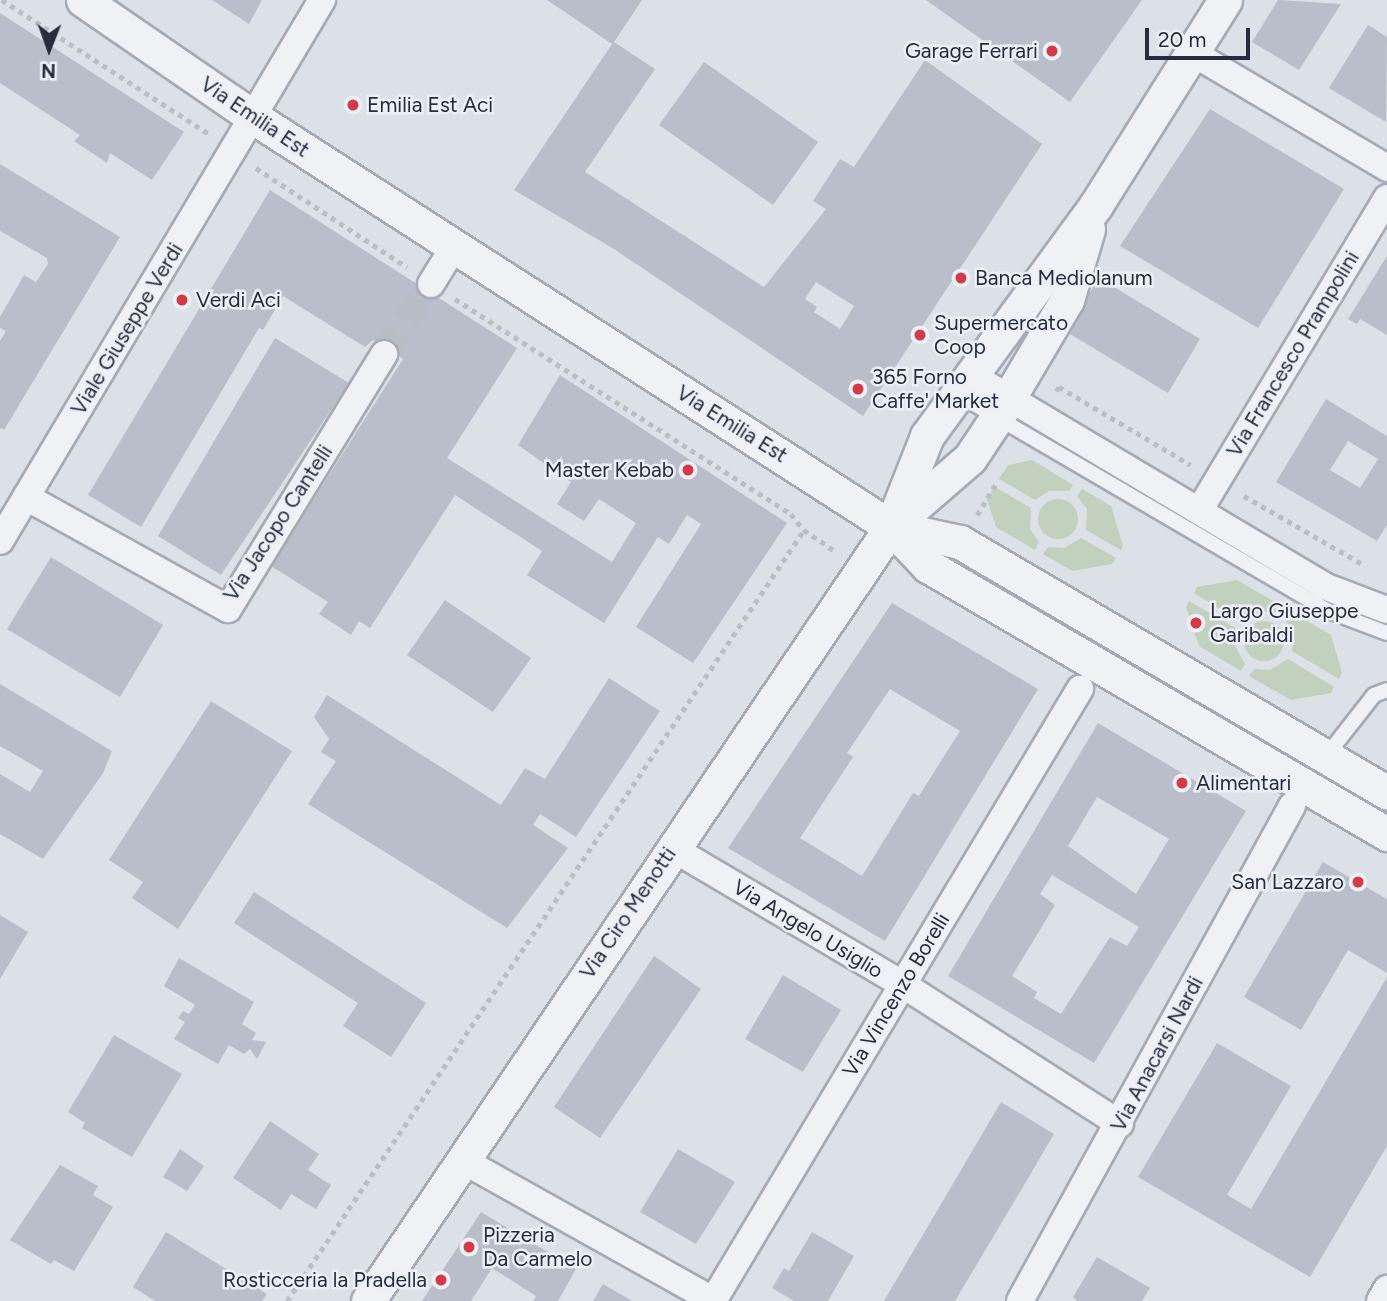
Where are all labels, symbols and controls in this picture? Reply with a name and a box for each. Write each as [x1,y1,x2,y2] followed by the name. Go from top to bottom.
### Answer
[14,14,84,84] north arrow
[1149,14,1254,58] scale bar
[1158,27,1206,52] text: 20 m
[905,38,1038,64] place label: Garage Ferrari
[1044,43,1060,59] marker: Garage Ferrari
[41,59,56,82] text: N
[196,71,314,163] street label: Via Emilia Est
[367,92,493,118] place label: Emilia Est Aci
[345,97,361,113] marker: Emilia Est Aci
[66,238,188,420] street label: Viale Giuseppe Verdi
[1221,246,1365,462] street label: Via Francesco Prampolini
[975,265,1153,291] place label: Banca Mediolanum
[953,270,969,286] marker: Banca Mediolanum
[196,287,281,313] place label: Verdi Aci
[174,292,190,308] marker: Verdi Aci
[934,310,1068,360] place label: Supermercato Coop
[912,327,928,343] marker: Supermercato Coop
[872,364,999,414] place label: 365 Forno Caffe' Market
[672,380,792,468] street label: Via Emilia Est
[850,381,866,397] marker: 365 Forno Caffe' Market
[218,440,338,606] street label: Via Jacopo Cantelli
[545,457,674,483] place label: Master Kebab
[680,462,696,478] marker: Master Kebab
[1210,598,1359,648] place label: Largo Giuseppe Garibaldi
[1188,615,1204,631] marker: Largo Giuseppe Garibaldi
[1196,770,1291,796] place label: Alimentari
[1174,775,1190,791] marker: Alimentari
[575,842,681,984] street label: Via Ciro Menotti
[1231,869,1344,895] place label: San Lazzaro
[728,874,888,984] street label: Via Angelo Usiglio
[1350,874,1366,890] marker: San Lazzaro
[837,909,955,1081] street label: Via Vincenzo Borelli
[1105,972,1209,1136] street label: Via Anacarsi Nardi
[483,1222,592,1272] place label: Pizzeria Da Carmelo
[461,1239,477,1255] marker: Pizzeria Da Carmelo
[223,1267,427,1293] place label: Rosticceria la Pradella
[433,1272,449,1288] marker: Rosticceria la Pradella

